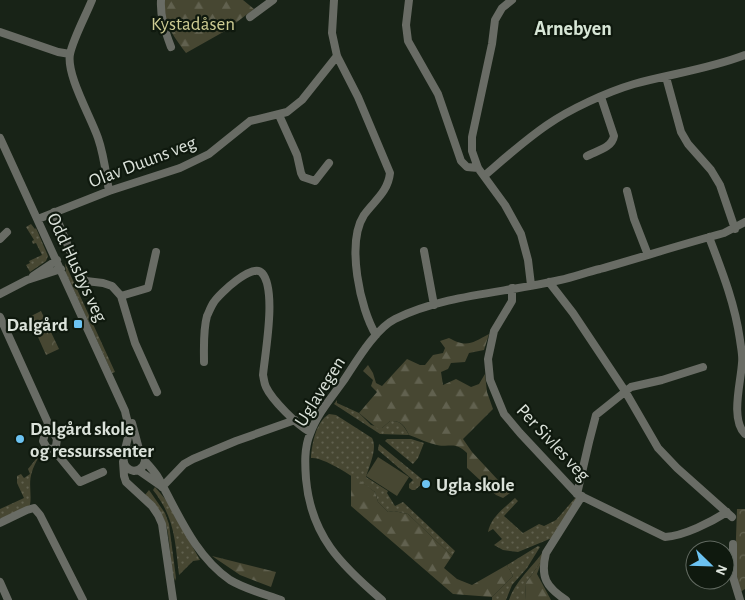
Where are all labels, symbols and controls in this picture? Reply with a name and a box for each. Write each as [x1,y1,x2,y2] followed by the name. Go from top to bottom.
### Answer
[151,15,235,34] park label: Kystadåsen
[534,19,612,39] district label: Arnebyen
[86,133,200,192] street label: Olav Duuns veg
[43,210,110,326] street label: Odd Husbys veg
[7,316,68,335] place label: Dalgård
[72,318,84,330] marker: Dalgård
[291,353,349,430] street label: Uglavegen
[513,401,594,486] street label: Per Sivles veg
[30,420,154,461] place label: Dalgård skole og ressurssenter
[14,433,26,445] marker: Dalgård skole og ressurssenter
[436,476,514,495] place label: Ugla skole
[420,478,432,490] marker: Ugla skole
[685,540,735,590] north arrow
[713,562,729,577] text: N

